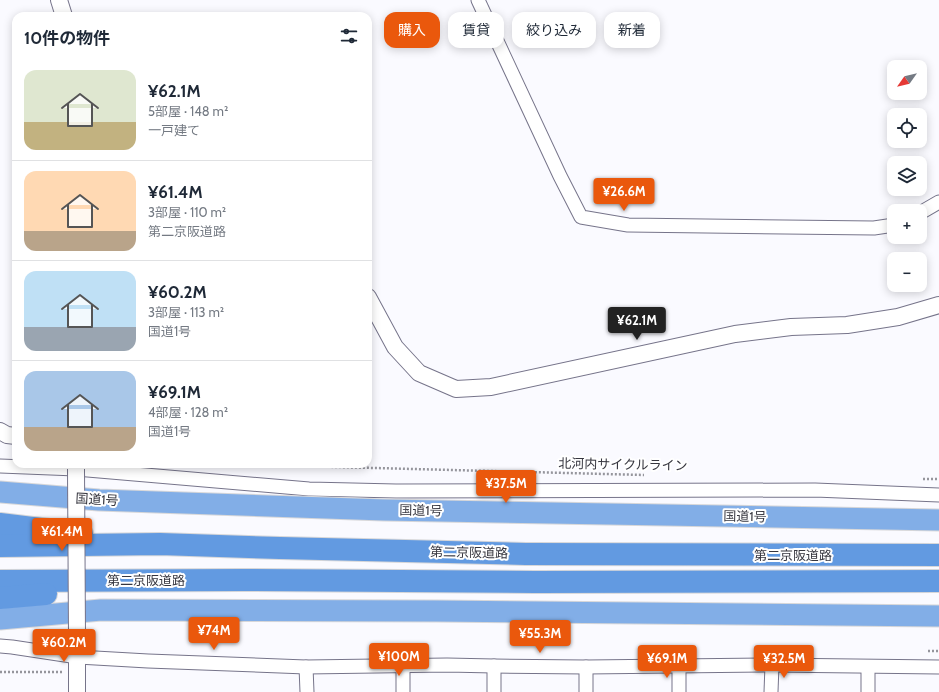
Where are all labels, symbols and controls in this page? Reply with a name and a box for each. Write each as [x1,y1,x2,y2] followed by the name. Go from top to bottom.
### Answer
[384,12,440,48] chip: 購入
[448,12,504,48] chip: 賃貸
[512,12,596,48] chip: 絞り込み
[604,12,660,48] chip: 新着
[338,25,360,47] icon: filters
[24,28,110,48] text: 10件の物件
[887,60,927,100] north arrow
[887,60,927,292] map controls
[148,81,201,101] text: ¥62.1M
[56,86,104,134] icon: home
[148,103,228,119] text: 5部屋 · 148 m²
[887,108,927,148] button: locate
[148,122,200,138] text: 一戸建て
[887,156,927,196] button: layers
[591,178,657,212] pin: ¥26.6M
[148,182,203,202] text: ¥61.4M
[602,183,646,199] text: ¥26.6M
[56,187,104,235] icon: home
[148,204,226,220] text: 3部屋 · 110 m²
[887,204,927,244] button: +
[148,223,226,239] text: 第二京阪道路
[887,252,927,292] button: −
[148,282,207,302] text: ¥60.2M
[56,287,104,335] icon: home
[148,304,224,320] text: 3部屋 · 113 m²
[604,307,670,341] pin: ¥62.1M
[617,312,657,328] text: ¥62.1M
[148,323,191,339] text: 国道1号
[148,382,201,402] text: ¥69.1M
[56,387,104,435] icon: home
[148,404,228,420] text: 4部屋 · 128 m²
[148,423,191,439] text: 国道1号
[558,455,688,473] street label: 北河内サイクルライン
[473,470,539,504] pin: ¥37.5M
[485,475,527,491] text: ¥37.5M
[75,490,119,508] street label: 国道1号
[399,502,443,518] street label: 国道1号
[723,508,767,524] street label: 国道1号
[29,518,95,552] pin: ¥61.4M
[41,523,83,539] text: ¥61.4M
[430,543,508,561] street label: 第二京阪道路
[754,547,832,563] street label: 第二京阪道路
[107,572,185,588] street label: 第二京阪道路
[190,617,238,651] pin: ¥74M
[507,620,573,654] pin: ¥55.3M
[198,622,230,638] text: ¥74M
[519,625,561,641] text: ¥55.3M
[31,629,97,663] pin: ¥60.2M
[42,634,86,650] text: ¥60.2M
[371,643,427,677] pin: ¥100M
[634,645,700,679] pin: ¥69.1M
[751,645,817,679] pin: ¥32.5M
[378,648,420,664] text: ¥100M
[647,650,687,666] text: ¥69.1M
[763,650,805,666] text: ¥32.5M

